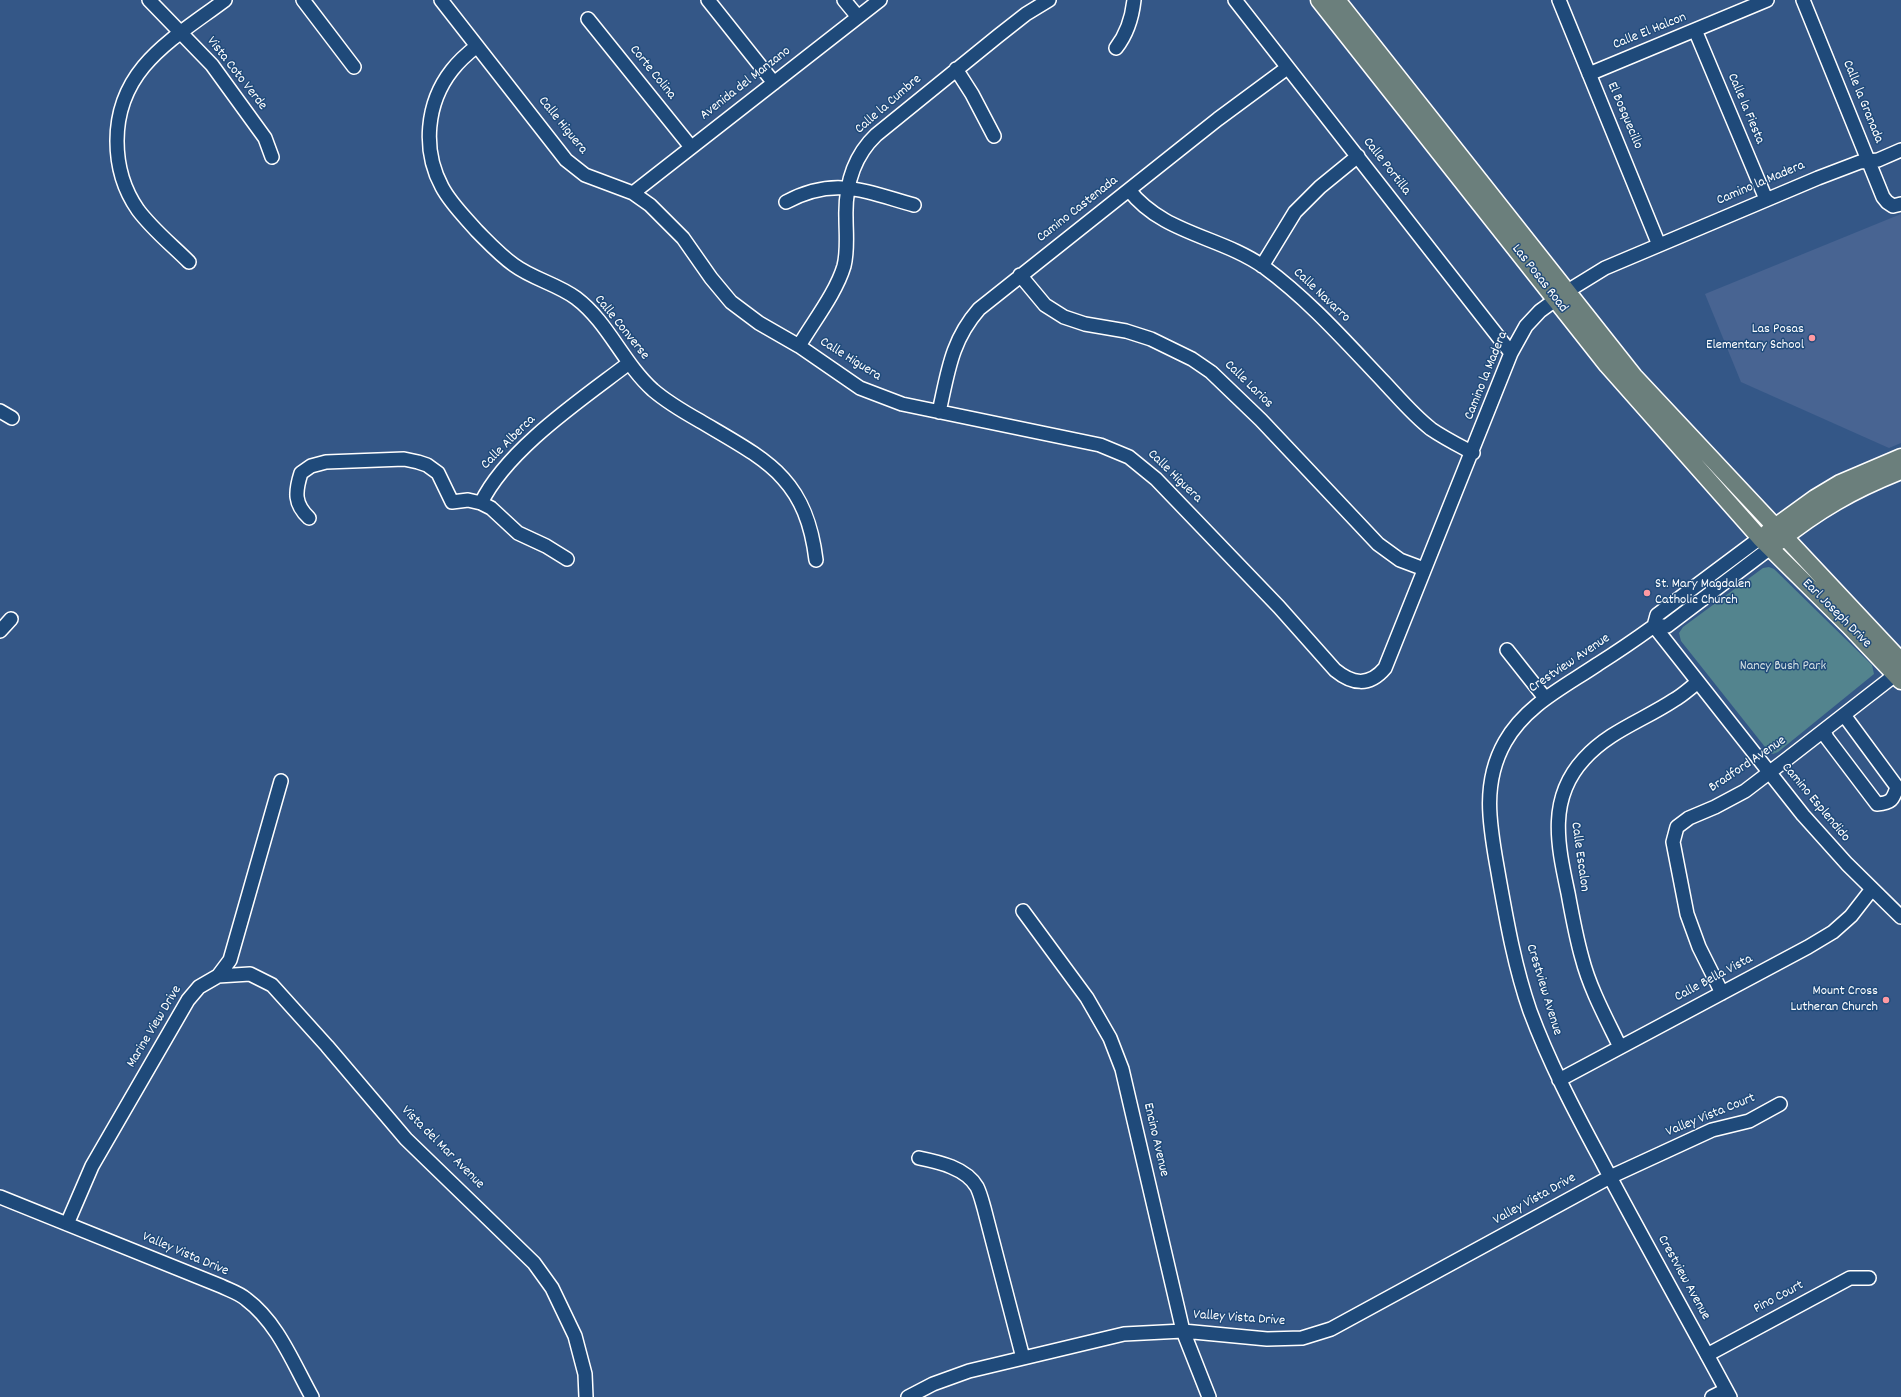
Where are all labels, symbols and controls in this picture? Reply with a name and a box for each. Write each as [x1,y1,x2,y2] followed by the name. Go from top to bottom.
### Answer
[1611,10,1689,54] street label: Calle El Halcon
[202,34,270,114] street label: Vista Coto Verde
[625,42,679,104] street label: Corte Colina
[697,43,795,125] street label: Avenida del Manzano
[1838,58,1886,146] street label: Calle la Granada
[1723,71,1767,147] street label: Calle la Fiesta
[852,72,926,138] street label: Calle la Cumbre
[1602,80,1646,152] street label: El Bosquecillo
[534,94,590,158] street label: Calle Higuera
[1358,135,1414,199] street label: Calle Portilla
[1714,158,1808,210] street label: Camino la Madera
[1034,173,1122,247] street label: Camino Castenada
[1507,242,1571,316] street label: Las Posas Road
[1289,265,1353,327] street label: Calle Navarro
[590,292,652,364] street label: Calle Converse
[1706,322,1804,354] place label: Las Posas Elementary School
[1462,329,1512,423] street label: Camino la Madera
[1807,333,1817,343] marker: Las Posas Elementary School
[816,335,884,385] street label: Calle Higuera
[1220,358,1276,412] street label: Calle Larios
[478,412,540,474] street label: Calle Alberca
[1143,447,1205,507] street label: Calle Higuera
[1798,576,1874,652] street label: Earl Joseph Drive
[1655,577,1751,610] place label: St. Mary Magdalen Catholic Church
[1642,588,1652,598] marker: St. Mary Magdalen Catholic Church
[1526,631,1614,697] street label: Crestview Avenue
[1740,659,1826,675] park label: Nancy Bush Park
[1706,733,1790,797] street label: Bradford Avenue
[1777,760,1853,846] street label: Camino Esplendido
[1566,821,1592,893] street label: Calle Escalon
[1521,942,1565,1038] street label: Crestview Avenue
[1672,951,1756,1007] street label: Calle Bella Vista
[124,983,186,1071] street label: Marine View Drive
[1790,984,1878,1016] place label: Mount Cross Lutheran Church
[1881,995,1891,1005] marker: Mount Cross Lutheran Church
[1664,1090,1758,1142] street label: Valley Vista Court
[1138,1101,1172,1179] street label: Encino Avenue
[397,1103,487,1193] street label: Vista del Mar Avenue
[1491,1170,1579,1230] street label: Valley Vista Drive
[139,1229,231,1281] street label: Valley Vista Drive
[1653,1233,1713,1323] street label: Crestview Avenue
[1751,1278,1807,1318] street label: Pino Court
[1192,1307,1286,1331] street label: Valley Vista Drive

